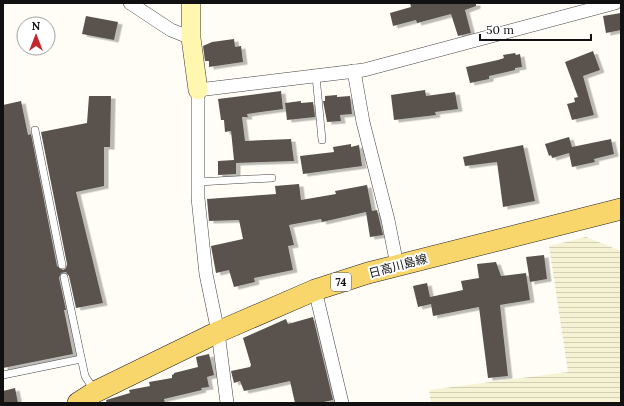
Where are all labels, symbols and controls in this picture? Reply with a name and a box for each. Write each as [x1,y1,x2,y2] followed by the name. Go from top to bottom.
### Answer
[16,16,56,56] north arrow
[480,16,591,42] scale bar
[32,19,41,33] text: N
[486,22,514,37] text: 50 m
[367,251,429,281] street label: 日高川島線
[331,273,351,291] road number: 74

